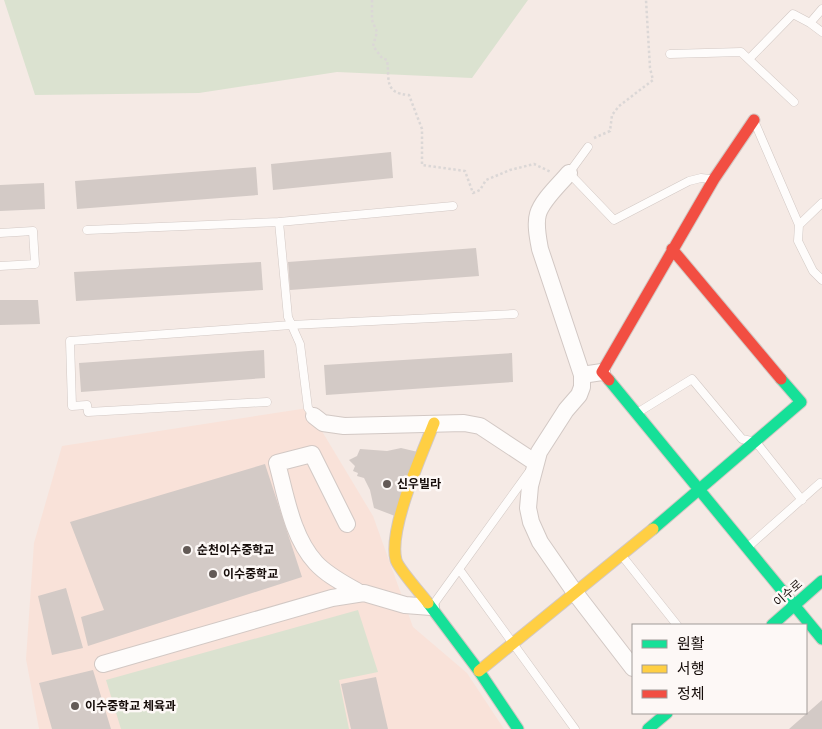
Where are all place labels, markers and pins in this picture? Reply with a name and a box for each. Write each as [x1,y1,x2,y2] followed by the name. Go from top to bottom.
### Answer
[397,476,441,492] place label: 신우빌라
[381,478,393,490] marker: 신우빌라
[197,542,274,558] place label: 순천이수중학교
[181,544,193,556] marker: 순천이수중학교
[223,566,278,582] place label: 이수중학교
[207,568,219,580] marker: 이수중학교
[85,698,176,714] place label: 이수중학교 체육과
[69,700,81,712] marker: 이수중학교 체육과

